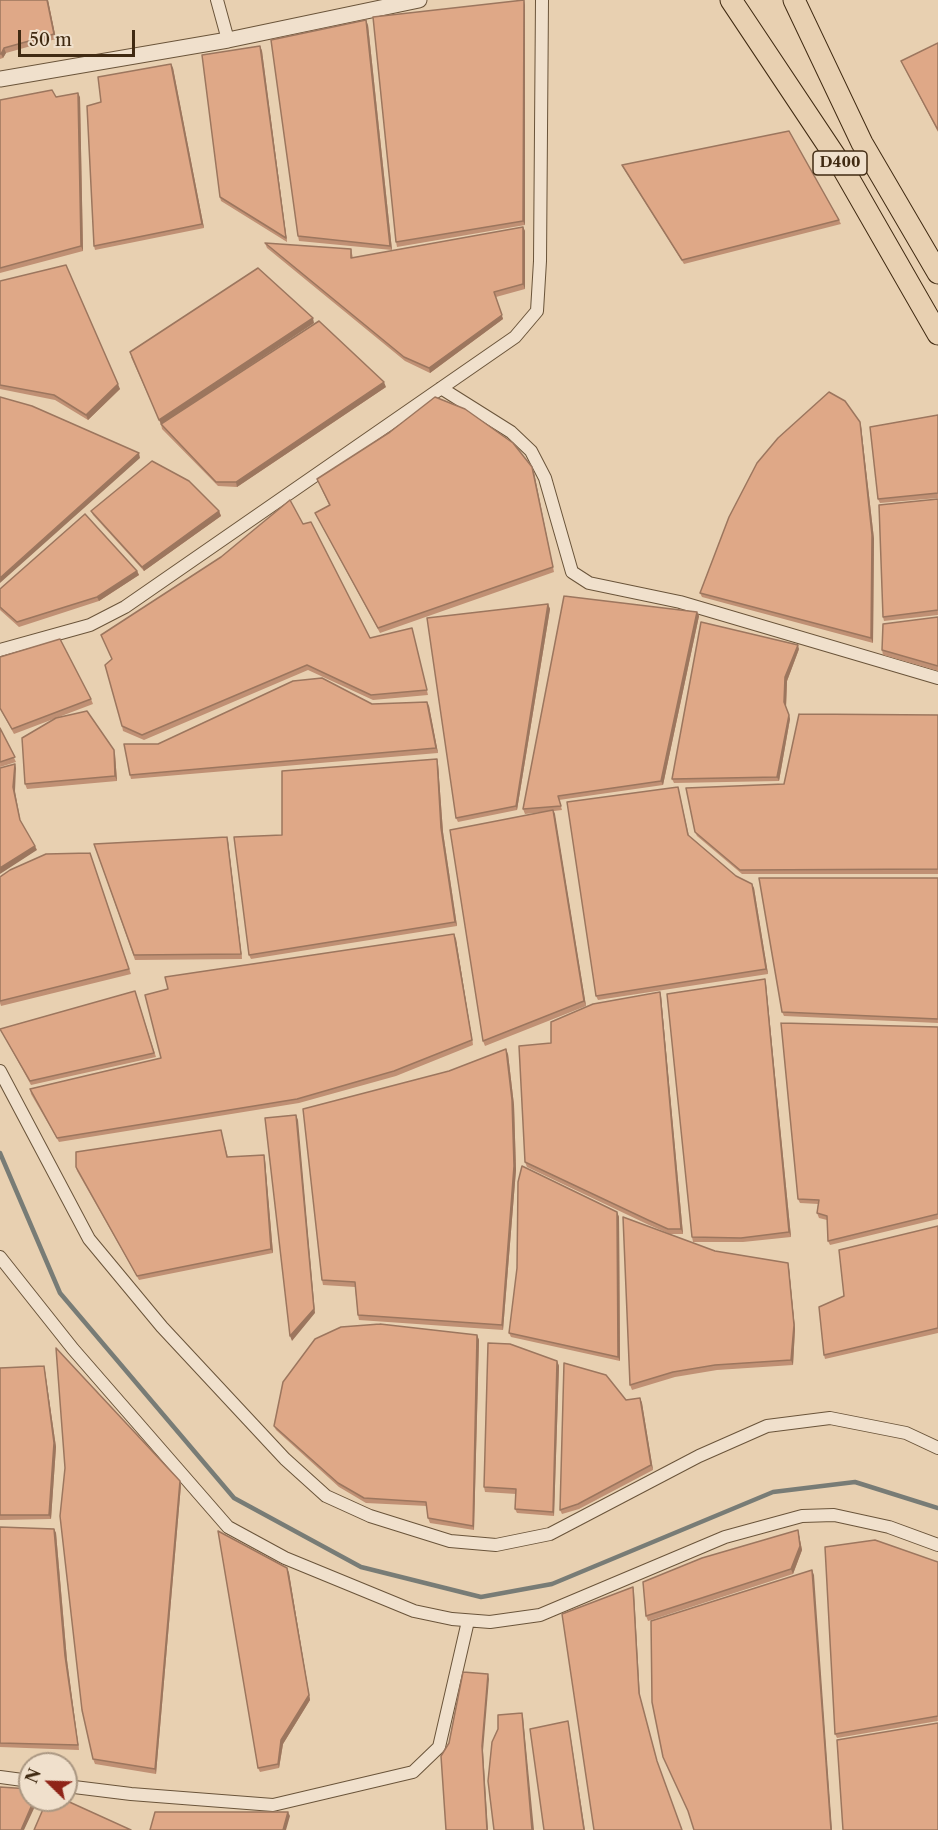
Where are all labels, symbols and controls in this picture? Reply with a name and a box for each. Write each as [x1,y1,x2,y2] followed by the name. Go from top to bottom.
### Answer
[21,18,138,56] scale bar
[29,29,72,51] text: 50 m
[813,151,867,175] road number: D400
[18,1752,78,1812] north arrow
[21,1765,45,1786] text: N

